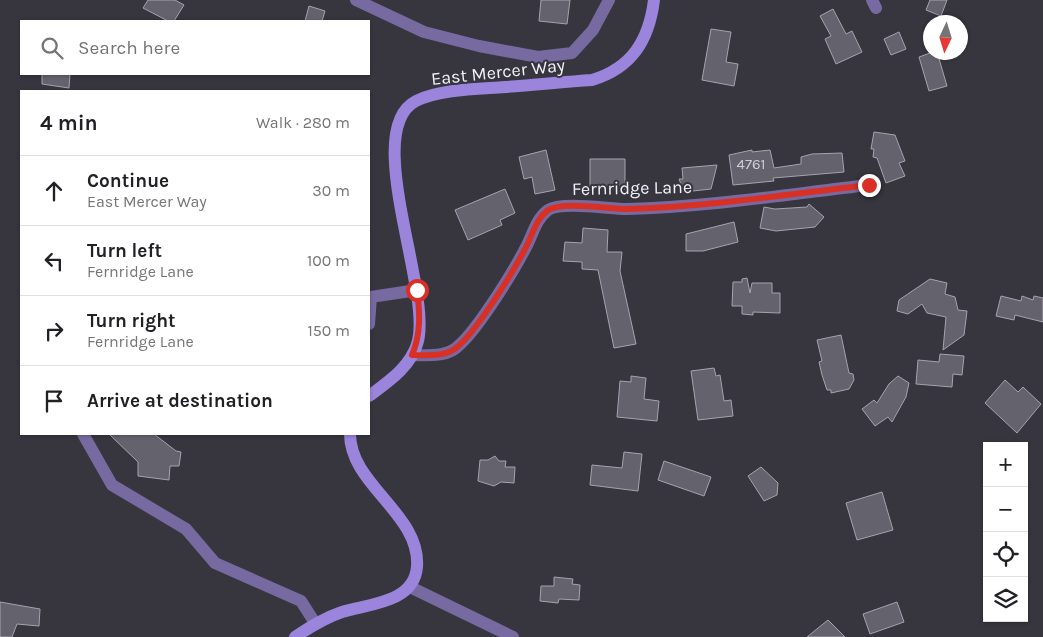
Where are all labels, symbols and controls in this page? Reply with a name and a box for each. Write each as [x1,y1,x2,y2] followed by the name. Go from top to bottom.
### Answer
[923,15,968,60] north arrow
[20,20,370,75] search box
[38,34,66,62] icon: search
[78,37,180,59] text: Search here
[430,54,567,90] street label: East Mercer Way
[40,111,98,135] text: 4 min
[256,113,350,132] text: Walk · 280 m
[737,155,765,173] house number: 4761
[87,170,169,192] text: Continue
[858,174,881,197] route end
[572,176,692,200] street label: Fernridge Lane
[40,177,68,205] icon: ahead
[312,181,350,200] text: 30 m
[87,192,207,211] text: East Mercer Way
[87,240,162,262] text: Turn left
[40,247,68,275] icon: left
[307,251,350,270] text: 100 m
[87,262,194,281] text: Fernridge Lane
[406,279,429,302] route start
[87,310,176,332] text: Turn right
[40,317,68,345] icon: right
[307,321,350,340] text: 150 m
[87,332,194,351] text: Fernridge Lane
[40,387,68,415] icon: arrive
[87,390,273,412] text: Arrive at destination
[983,442,1028,622] map controls
[983,442,1028,487] button: +
[983,487,1028,532] button: −
[983,532,1028,577] button: locate
[983,577,1028,622] button: layers

